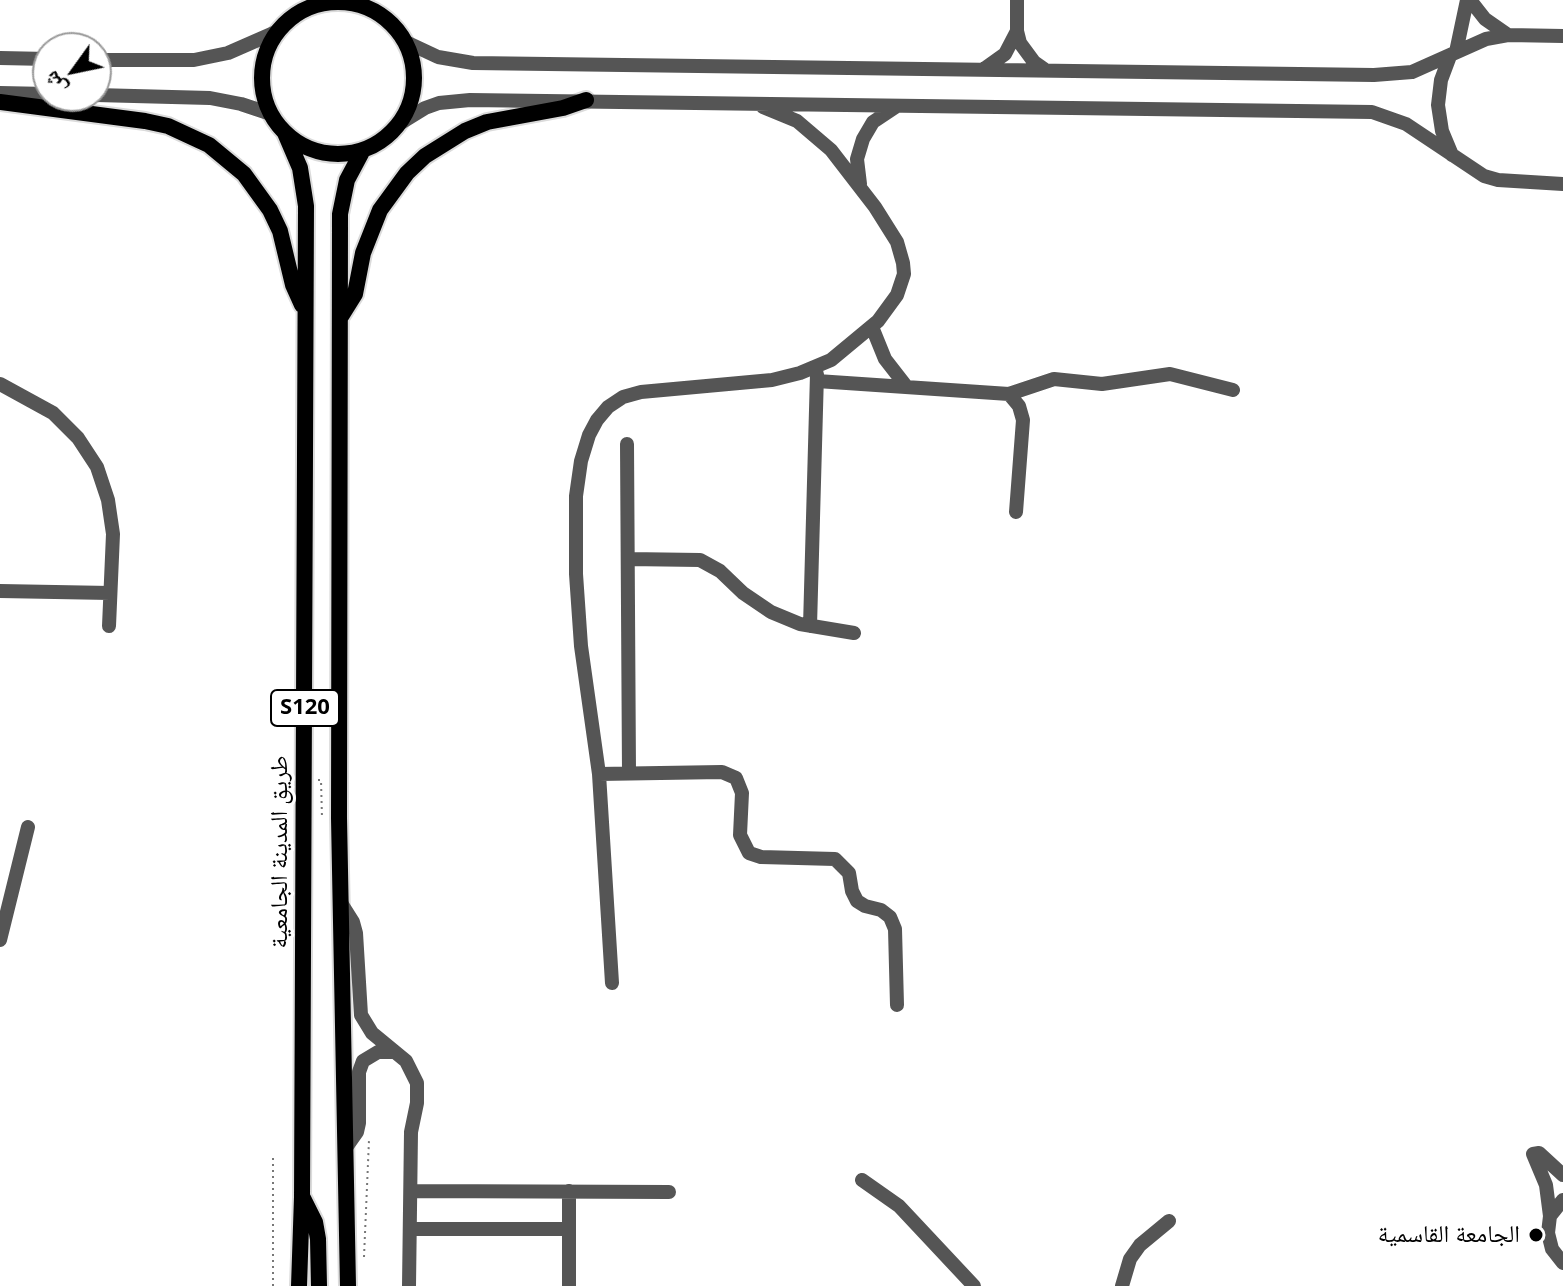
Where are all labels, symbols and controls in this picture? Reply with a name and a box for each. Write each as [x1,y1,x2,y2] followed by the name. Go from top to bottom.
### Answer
[32,32,112,112] north arrow
[35,66,72,102] text: ش
[271,690,339,726] road number: S120
[266,755,294,949] street label: طريق المدينة الجامعية
[1378,1221,1520,1249] place label: الجامعة القاسمية
[1527,1226,1545,1244] marker: الجامعة القاسمية

